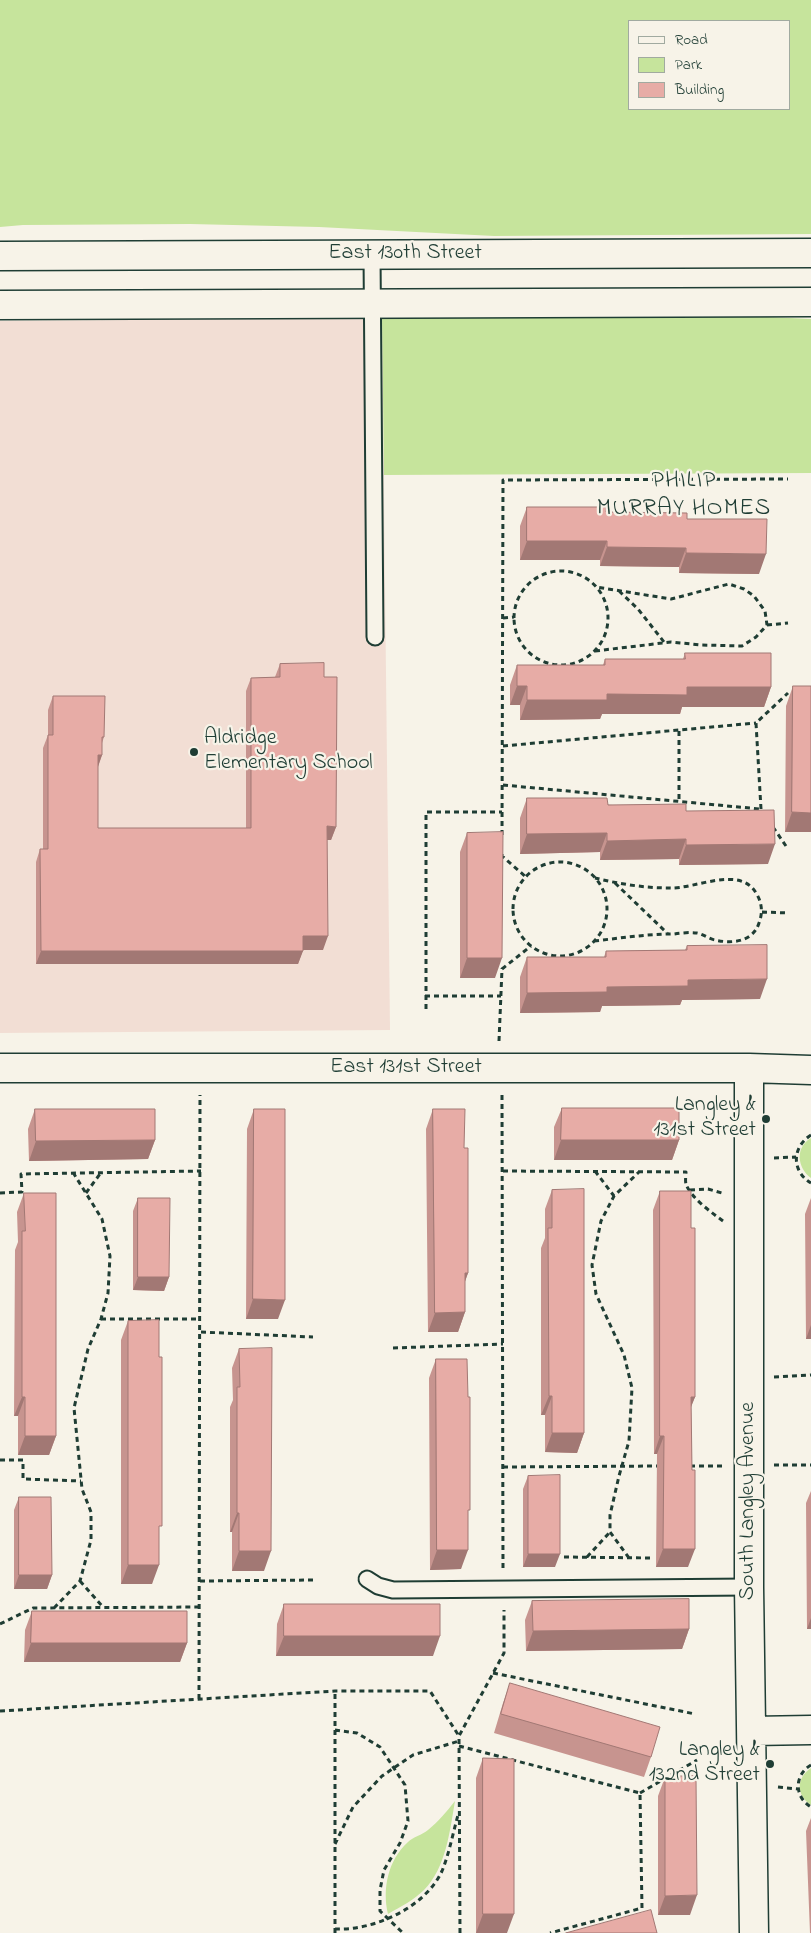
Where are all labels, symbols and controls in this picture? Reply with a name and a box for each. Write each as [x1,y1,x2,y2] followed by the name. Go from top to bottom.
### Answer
[628,20,791,110] legend
[675,29,708,51] text: Road
[675,54,702,76] text: Park
[675,79,724,101] text: Building
[328,241,482,267] street label: East 130th Street
[595,468,773,524] district label: PHILIP MURRAY HOMES
[204,726,373,778] place label: Aldridge Elementary School
[188,746,200,758] marker: Aldridge Elementary School
[330,1055,482,1081] street label: East 131st Street
[653,1093,756,1144] place label: Langley & 131st Street
[760,1113,772,1125] marker: Langley & 131st Street
[736,1402,762,1600] street label: South Langley Avenue
[649,1738,760,1790] place label: Langley & 132nd Street
[764,1758,776,1770] marker: Langley & 132nd Street

